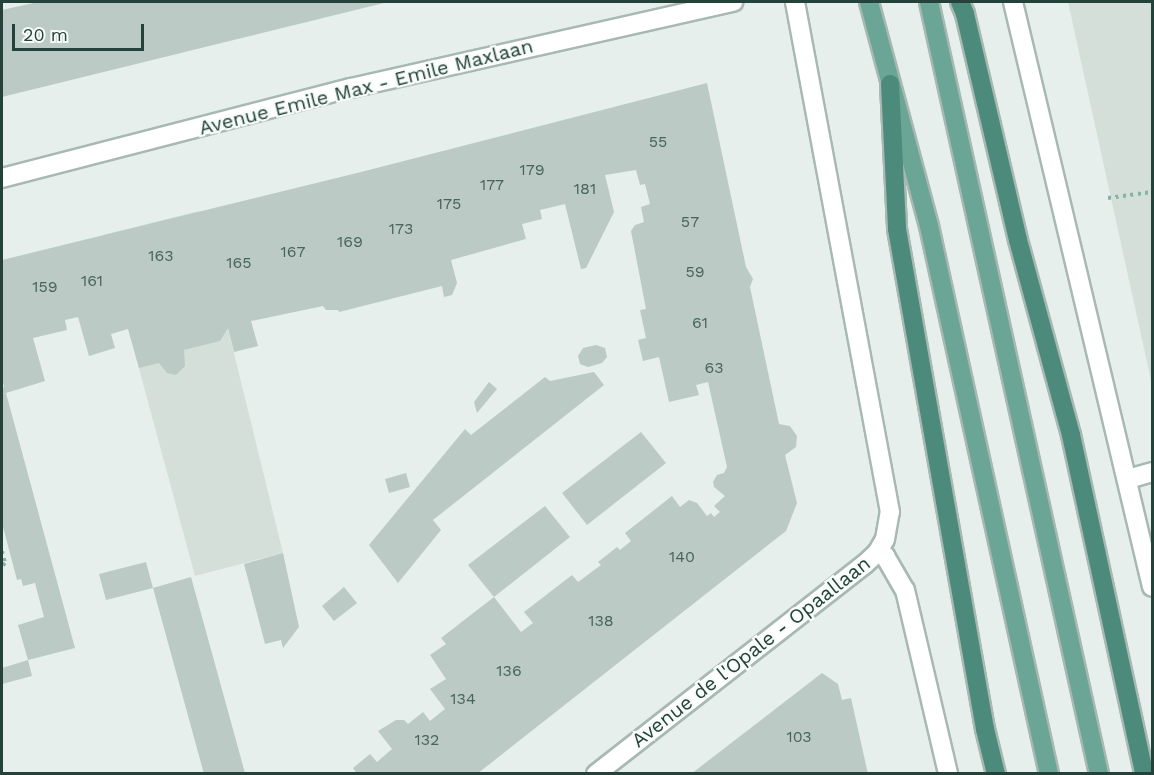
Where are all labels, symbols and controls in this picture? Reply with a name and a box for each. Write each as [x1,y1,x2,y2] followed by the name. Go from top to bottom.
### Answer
[15,12,147,50] scale bar
[23,24,68,45] text: 20 m
[196,34,536,140] street label: Avenue Emile Max - Emile Maxlaan
[649,132,667,152] house number: 55
[519,160,545,180] house number: 179
[480,175,504,195] house number: 177
[574,179,596,199] house number: 181
[437,194,461,214] house number: 175
[681,212,699,232] house number: 57
[389,219,413,239] house number: 173
[337,232,363,252] house number: 169
[281,242,305,262] house number: 167
[148,246,174,266] house number: 163
[226,253,252,273] house number: 165
[685,262,705,282] house number: 59
[81,271,103,291] house number: 161
[32,277,58,297] house number: 159
[692,313,708,333] house number: 61
[704,358,724,378] house number: 63
[669,547,695,567] house number: 140
[627,551,875,753] street label: Avenue de l'Opale - Opaallaan
[588,611,614,631] house number: 138
[496,661,522,681] house number: 136
[450,689,476,709] house number: 134
[786,727,812,747] house number: 103
[415,730,439,750] house number: 132

